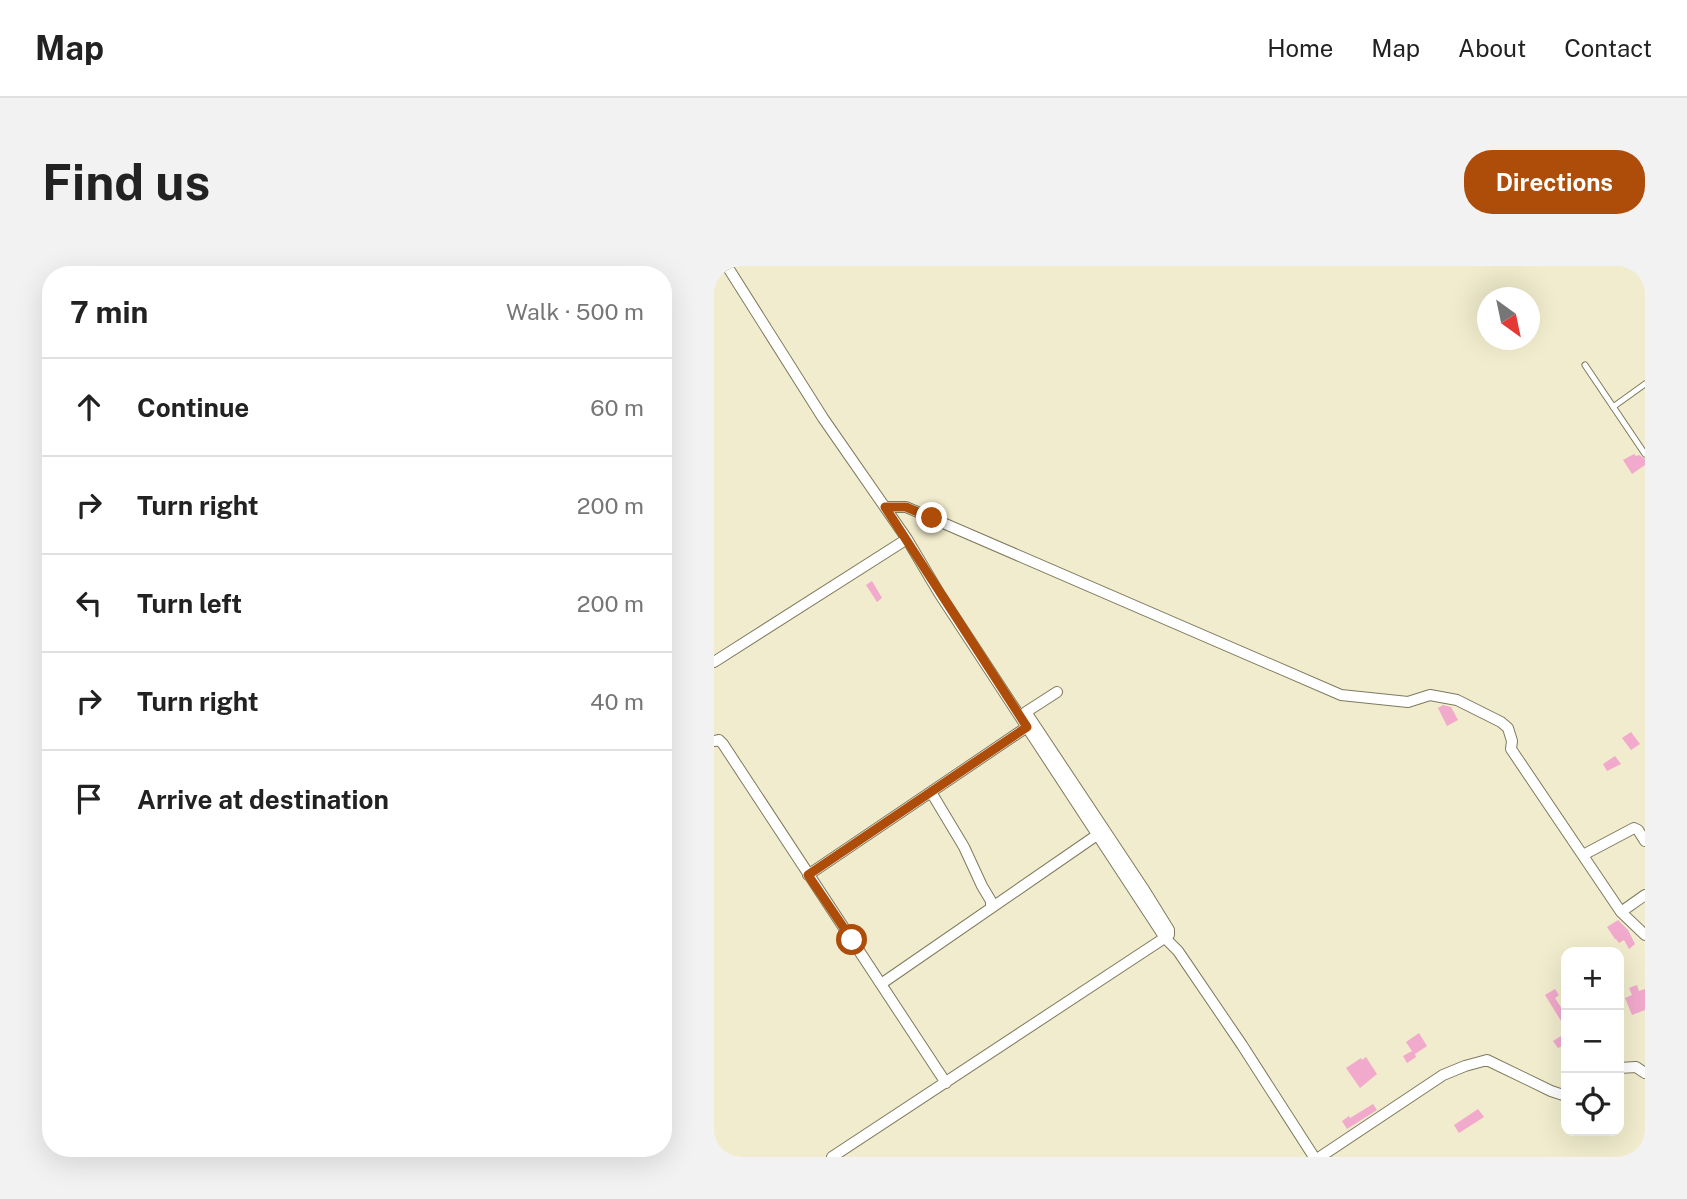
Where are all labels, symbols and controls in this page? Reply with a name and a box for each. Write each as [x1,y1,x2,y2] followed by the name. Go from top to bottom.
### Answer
[35,29,104,67] text: Map
[1267,34,1333,62] text: Home
[1371,34,1420,62] text: Map
[1458,34,1526,62] text: About
[1564,34,1652,62] text: Contact
[1464,150,1645,214] button: Directions
[42,153,210,211] text: Find us
[1477,287,1540,350] north arrow
[70,294,148,330] text: 7 min
[506,298,644,325] text: Walk · 500 m
[70,388,108,426] icon: ahead
[137,392,249,423] text: Continue
[590,394,644,421] text: 60 m
[70,486,108,524] icon: right
[137,490,259,521] text: Turn right
[577,492,644,519] text: 200 m
[916,502,947,533] route end
[70,584,108,622] icon: left
[137,588,242,619] text: Turn left
[577,590,644,617] text: 200 m
[70,682,108,720] icon: right
[137,686,259,717] text: Turn right
[590,688,644,715] text: 40 m
[70,780,108,818] icon: arrive
[137,784,389,815] text: Arrive at destination
[836,924,867,955] route start
[1561,947,1624,1136] map controls
[1561,947,1624,1010] button: +
[1561,1010,1624,1073] button: −
[1561,1073,1624,1136] button: locate

